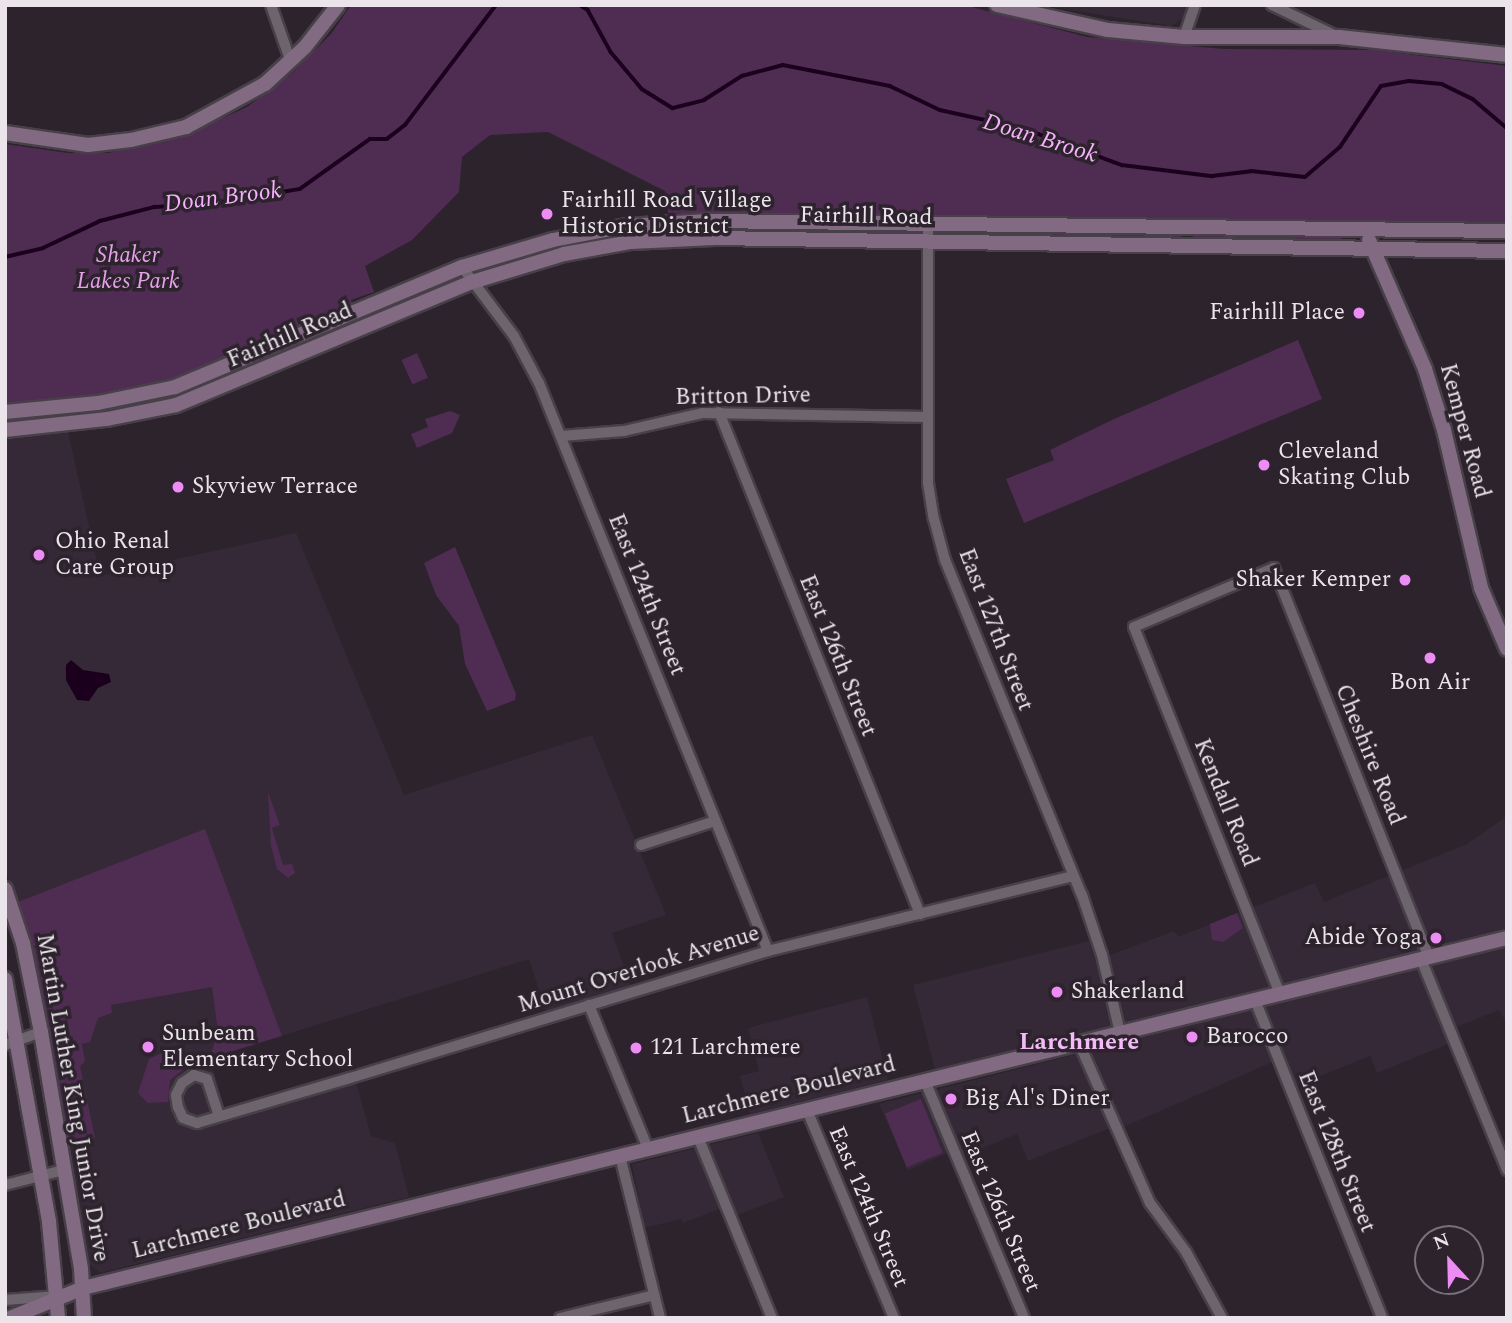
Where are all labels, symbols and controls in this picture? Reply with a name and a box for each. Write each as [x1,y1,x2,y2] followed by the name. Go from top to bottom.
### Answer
[979,108,1101,170] water label: Doan Brook
[163,176,283,220] water label: Doan Brook
[561,187,772,241] place label: Fairhill Road Village Historic District
[799,202,933,232] street label: Fairhill Road
[539,206,555,222] marker: Fairhill Road Village Historic District
[76,242,180,296] park label: Shaker Lakes Park
[223,297,357,375] street label: Fairhill Road
[1209,299,1345,327] place label: Fairhill Place
[1351,305,1367,321] marker: Fairhill Place
[1433,361,1495,501] street label: Kemper Road
[675,382,811,412] street label: Britton Drive
[1278,438,1410,492] place label: Cleveland Skating Club
[1256,457,1272,473] marker: Cleveland Skating Club
[192,473,358,501] place label: Skyview Terrace
[170,479,186,495] marker: Skyview Terrace
[601,510,691,680] street label: East 124th Street
[55,528,174,582] place label: Ohio Renal Care Group
[29,545,49,565] marker: Ohio Renal Care Group
[951,545,1039,715] street label: East 127th Street
[1236,566,1391,594] place label: Shaker Kemper
[792,571,882,741] street label: East 126th Street
[1397,572,1413,588] marker: Shaker Kemper
[1422,650,1438,666] marker: Bon Air
[1390,669,1470,697] place label: Bon Air
[1328,681,1410,829] street label: Cheshire Road
[1187,735,1263,871] street label: Kendall Road
[515,920,763,1020] street label: Mount Overlook Avenue
[1304,924,1422,952] place label: Abide Yoga
[1428,930,1444,946] marker: Abide Yoga
[30,932,114,1264] street label: Martin Luther King Junior Drive
[1071,978,1185,1006] place label: Shakerland
[1049,984,1065,1000] marker: Shakerland
[162,1020,353,1074] place label: Sunbeam Elementary School
[1206,1023,1289,1051] place label: Barocco
[1019,1029,1139,1057] district label: Larchmere
[1184,1029,1200,1045] marker: Barocco
[650,1034,801,1062] place label: 121 Larchmere
[140,1039,156,1055] marker: Sunbeam Elementary School
[628,1040,644,1056] marker: 121 Larchmere
[679,1051,899,1131] street label: Larchmere Boulevard
[1291,1067,1381,1237] street label: East 128th Street
[965,1085,1110,1113] place label: Big Al's Diner
[943,1091,959,1107] marker: Big Al's Diner
[822,1122,914,1292] street label: East 124th Street
[954,1127,1046,1297] street label: East 126th Street
[129,1186,349,1266] street label: Larchmere Boulevard
[1414,1225,1484,1295] north arrow
[1429,1226,1454,1258] text: N

